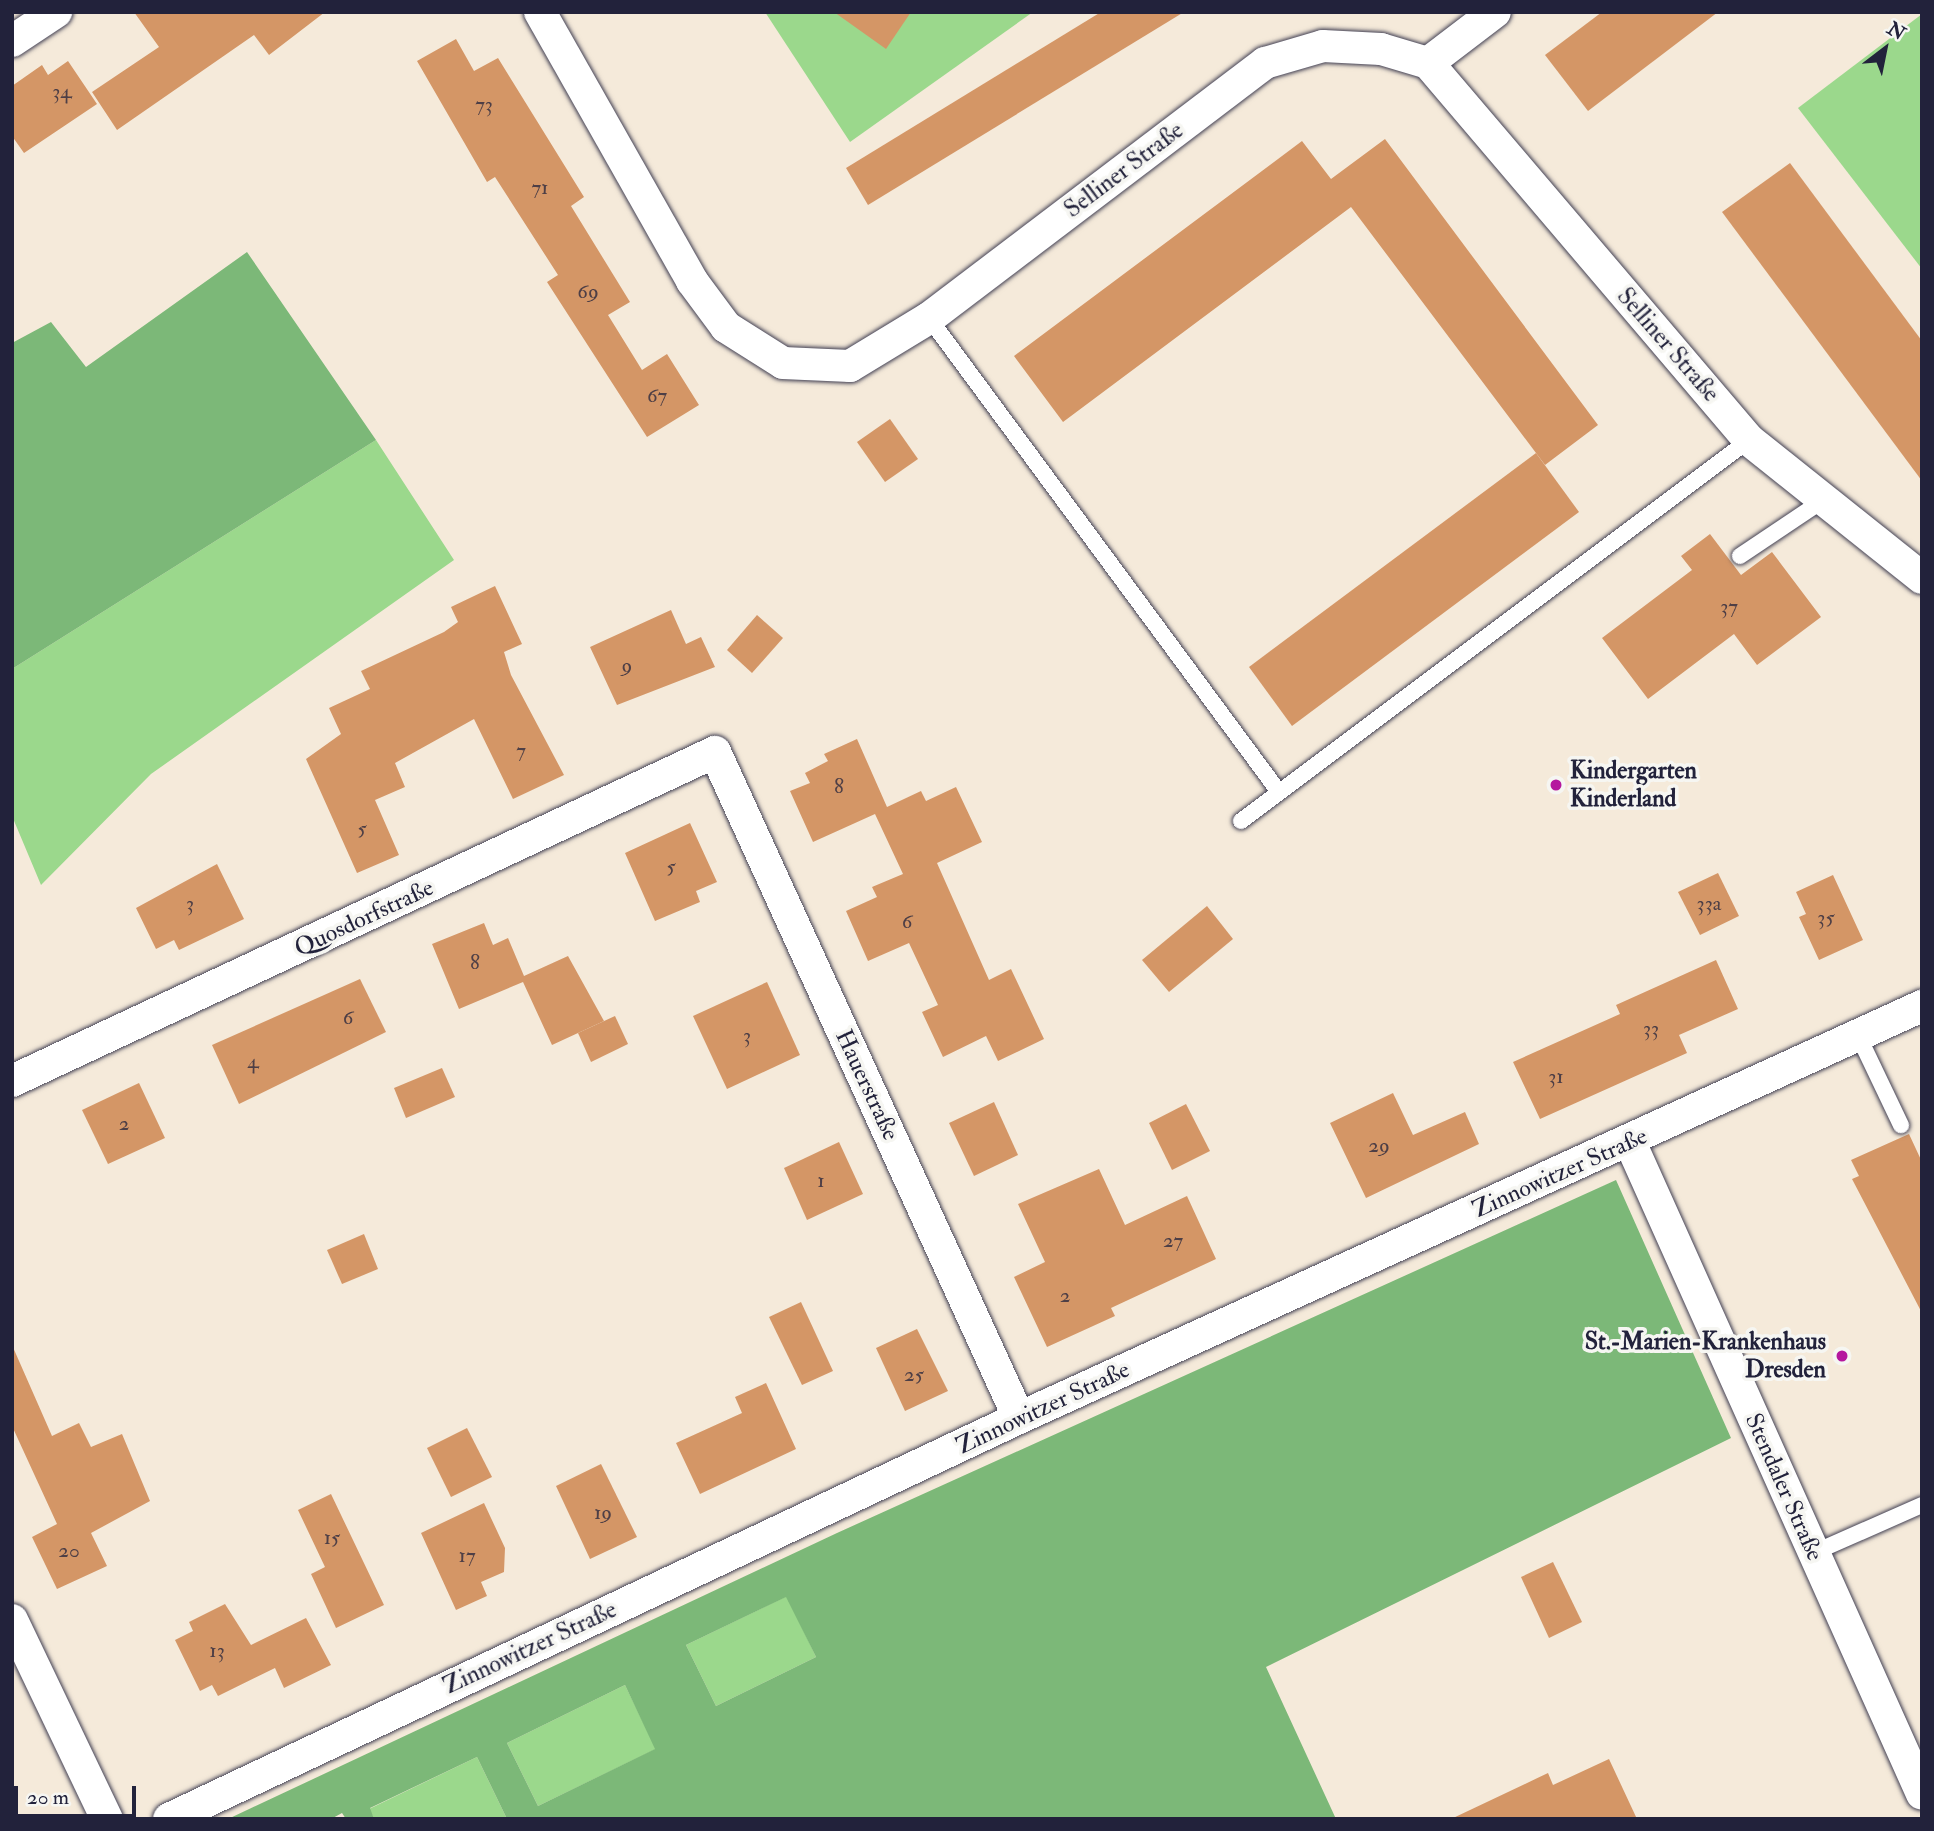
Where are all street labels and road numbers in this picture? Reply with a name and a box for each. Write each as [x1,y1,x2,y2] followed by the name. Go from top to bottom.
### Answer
[1059,116,1189,224] street label: Selliner Straße
[1611,282,1725,408] street label: Selliner Straße
[290,873,438,963] street label: Quosdorfstraße
[829,1025,905,1145] street label: Hauerstraße
[1468,1122,1652,1224] street label: Zinnowitzer Straße
[952,1355,1134,1461] street label: Zinnowitzer Straße
[1739,1409,1829,1565] street label: Stendaler Straße
[439,1595,621,1701] street label: Zinnowitzer Straße

